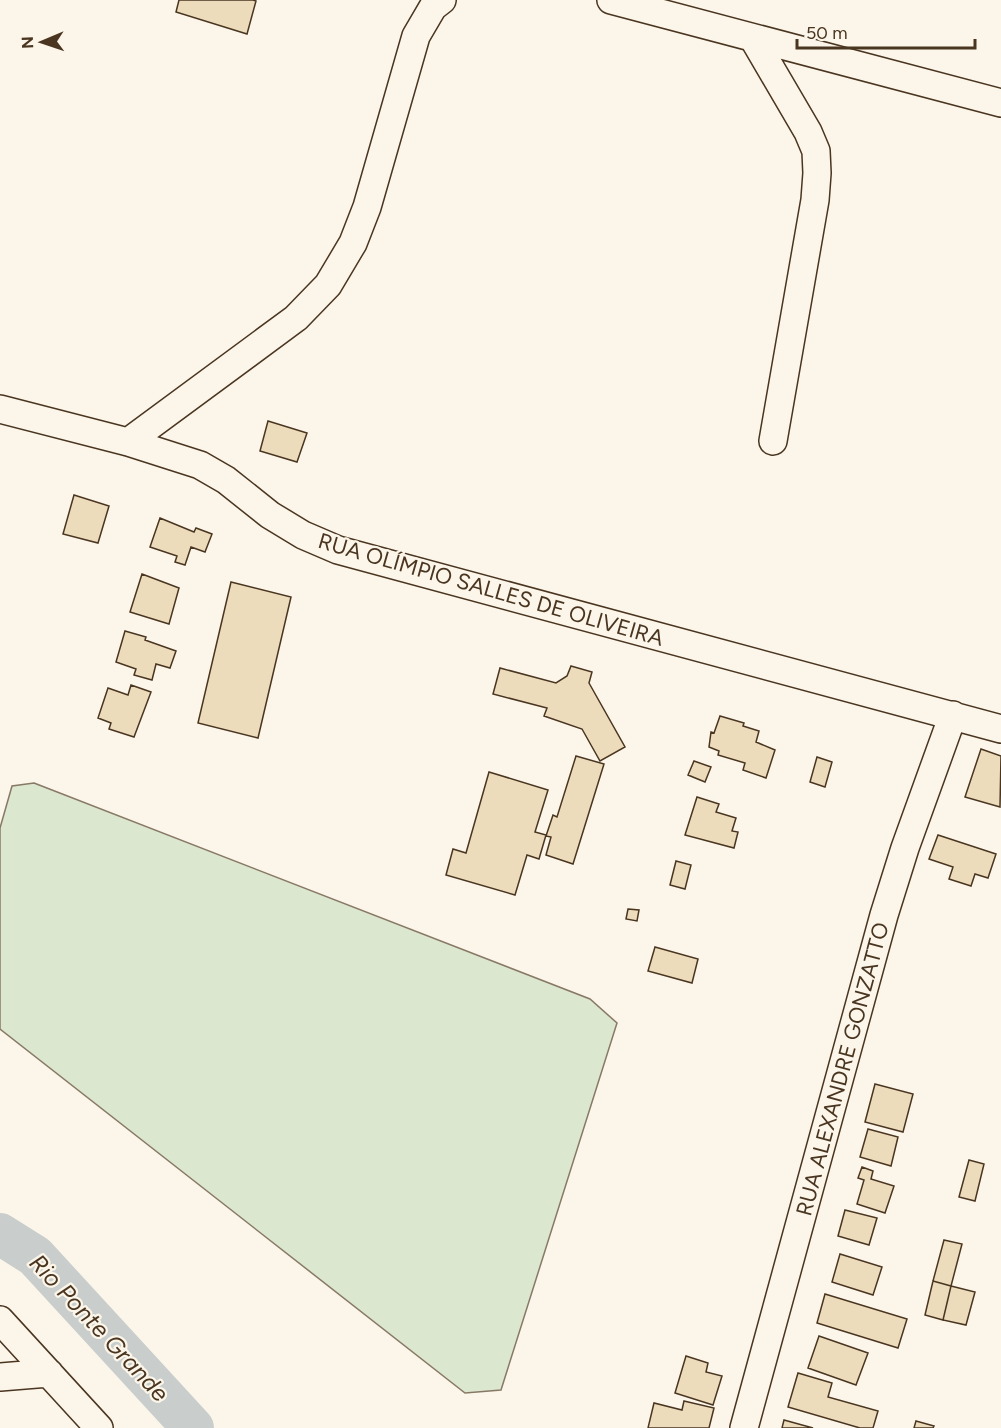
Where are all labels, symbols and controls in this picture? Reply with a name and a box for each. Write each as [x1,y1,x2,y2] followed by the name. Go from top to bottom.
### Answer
[12,12,72,72] north arrow
[797,12,976,50] scale bar
[806,22,848,44] text: 50 m
[18,36,37,49] text: N
[315,527,667,652] street label: RUA OLÍMPIO SALLES DE OLIVEIRA
[790,919,895,1219] street label: RUA ALEXANDRE GONZATTO
[24,1248,175,1407] water label: Rio Ponte Grande

